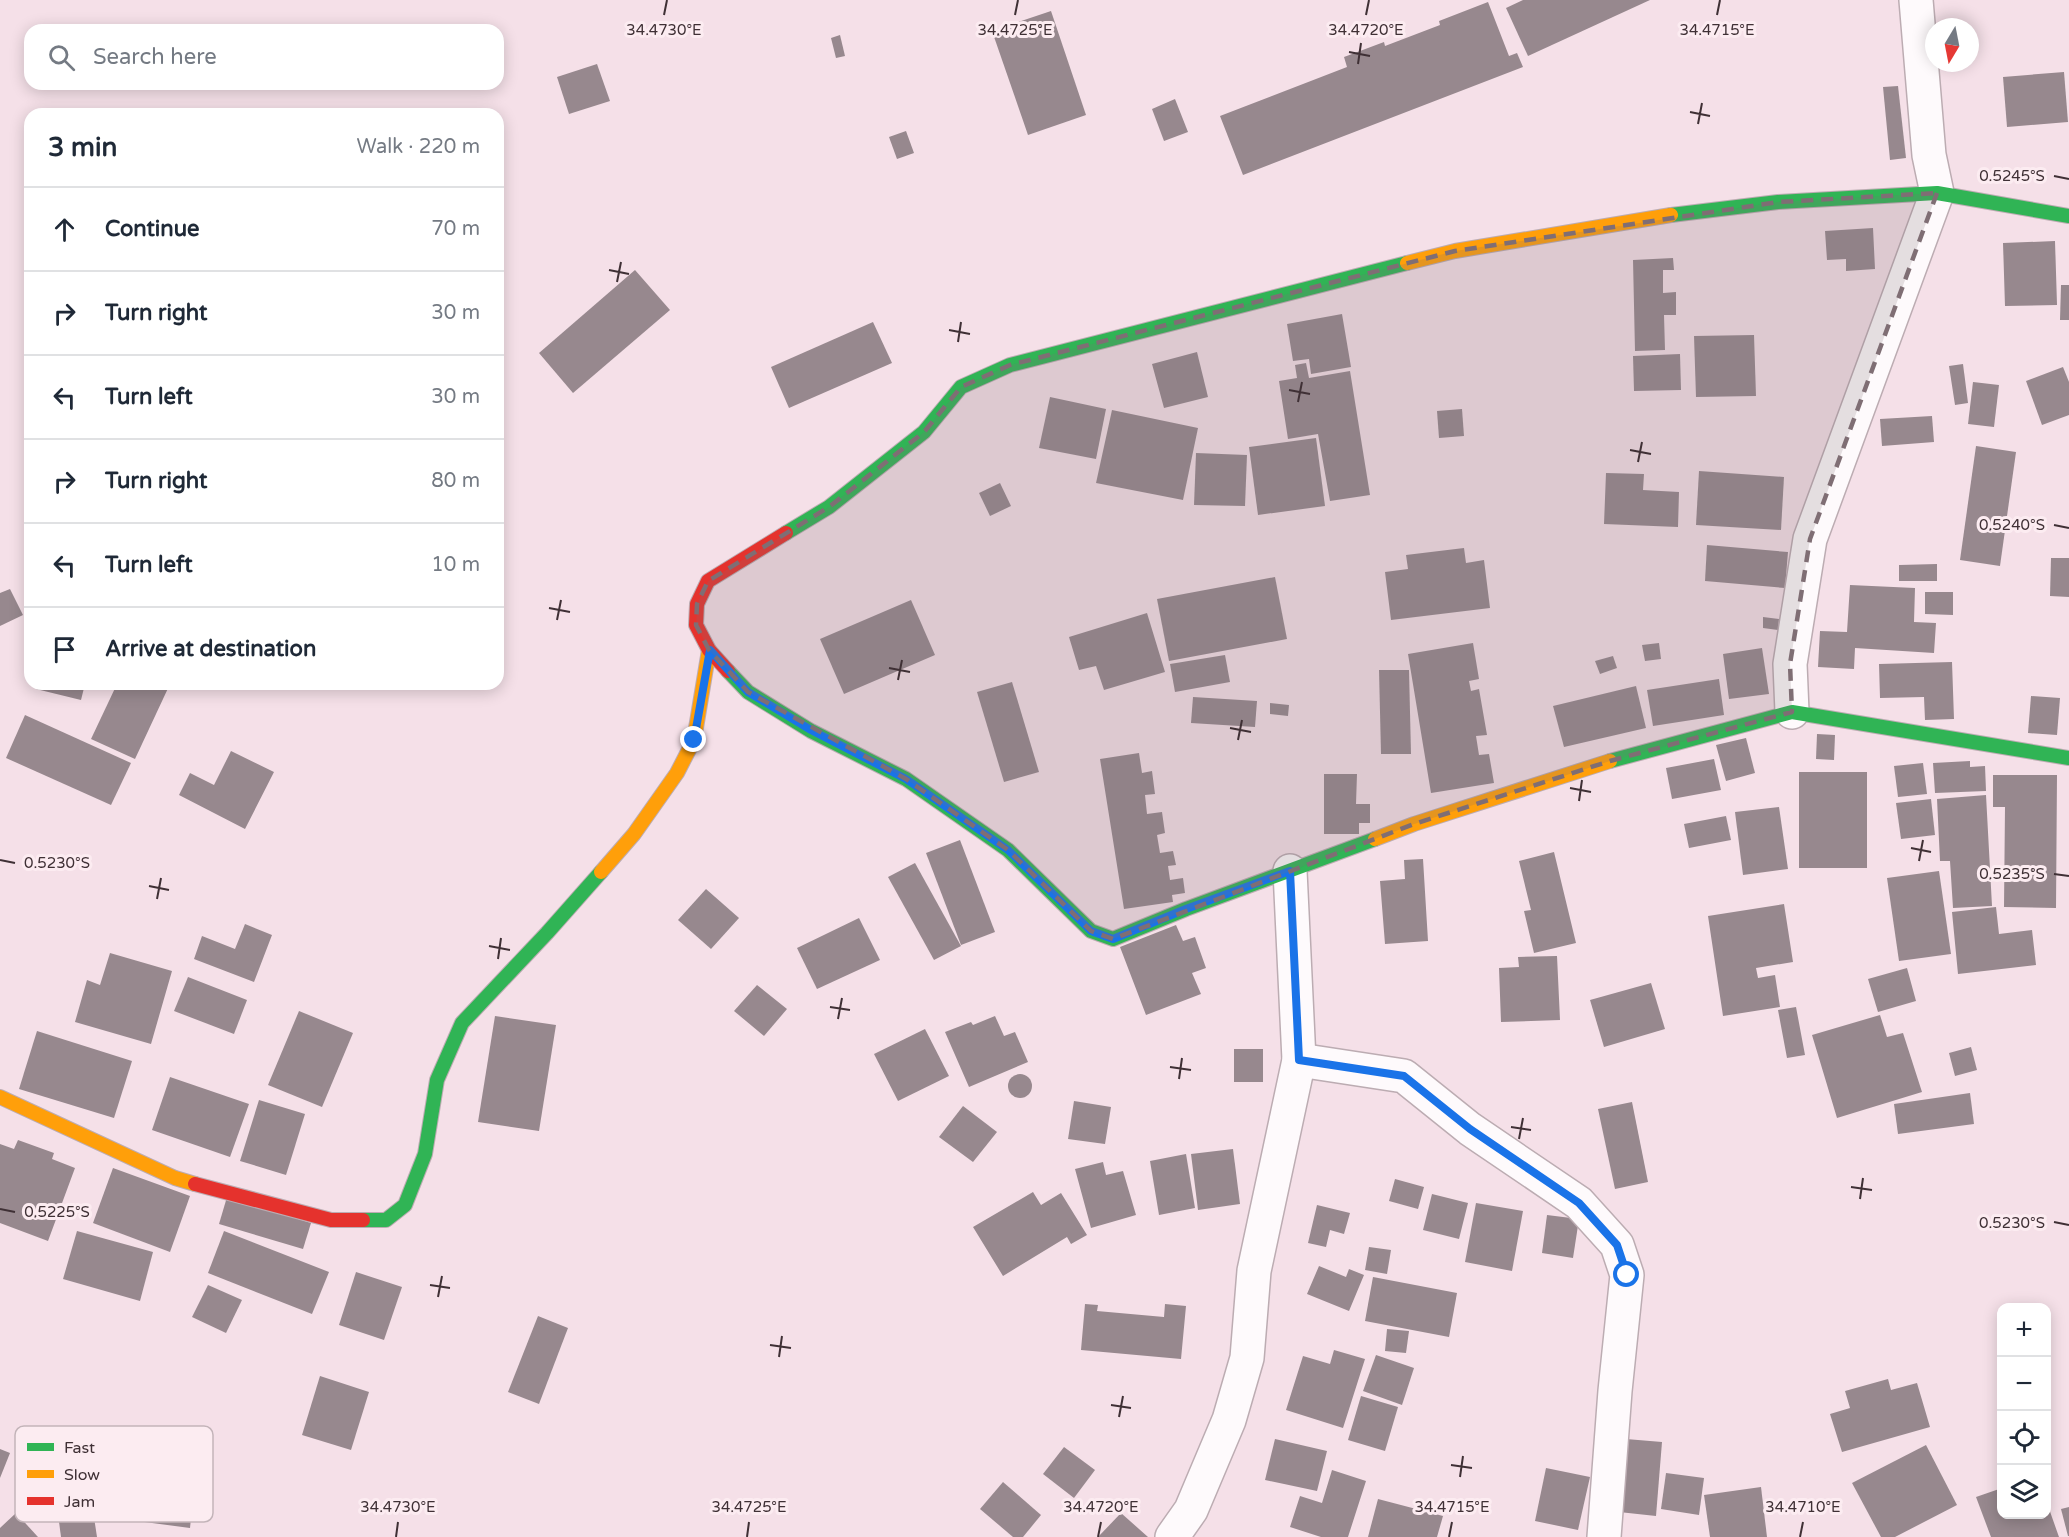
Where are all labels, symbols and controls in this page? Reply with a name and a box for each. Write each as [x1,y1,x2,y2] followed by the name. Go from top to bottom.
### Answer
[1925,18,1979,72] north arrow
[626,21,702,39] text: 34.4730°E
[977,21,1053,39] text: 34.4725°E
[1328,21,1404,39] text: 34.4720°E
[1679,21,1755,39] text: 34.4715°E
[24,24,504,90] search box
[45,41,78,74] icon: search
[93,44,217,70] text: Search here
[48,132,117,163] text: 3 min
[357,135,480,159] text: Walk · 220 m
[1979,167,2045,185] text: 0.5245°S
[48,213,81,246] icon: ahead
[105,216,200,242] text: Continue
[431,217,480,241] text: 70 m
[48,297,81,330] icon: right
[105,300,207,326] text: Turn right
[431,301,480,325] text: 30 m
[48,381,81,414] icon: left
[105,384,193,410] text: Turn left
[431,385,480,409] text: 30 m
[48,465,81,498] icon: right
[105,468,207,494] text: Turn right
[431,469,480,493] text: 80 m
[1979,516,2045,534] text: 0.5240°S
[48,549,81,582] icon: left
[105,552,193,578] text: Turn left
[431,553,480,577] text: 10 m
[48,633,81,666] icon: arrive
[105,636,316,662] text: Arrive at destination
[680,726,706,752] route end
[24,854,90,872] text: 0.5230°S
[1979,865,2045,883] text: 0.5235°S
[24,1203,90,1221] text: 0.5225°S
[1979,1214,2045,1232] text: 0.5230°S
[1613,1261,1639,1287] route start
[1997,1303,2051,1519] map controls
[1997,1303,2051,1357] button: +
[1997,1357,2051,1411] button: −
[1997,1411,2051,1465] button: locate
[15,1426,213,1522] legend
[64,1438,95,1458] text: Fast
[64,1465,100,1485] text: Slow
[1997,1465,2051,1519] button: layers
[64,1492,95,1512] text: Jam
[360,1498,436,1516] text: 34.4730°E
[711,1498,787,1516] text: 34.4725°E
[1063,1498,1139,1516] text: 34.4720°E
[1414,1498,1490,1516] text: 34.4715°E
[1765,1498,1841,1516] text: 34.4710°E

